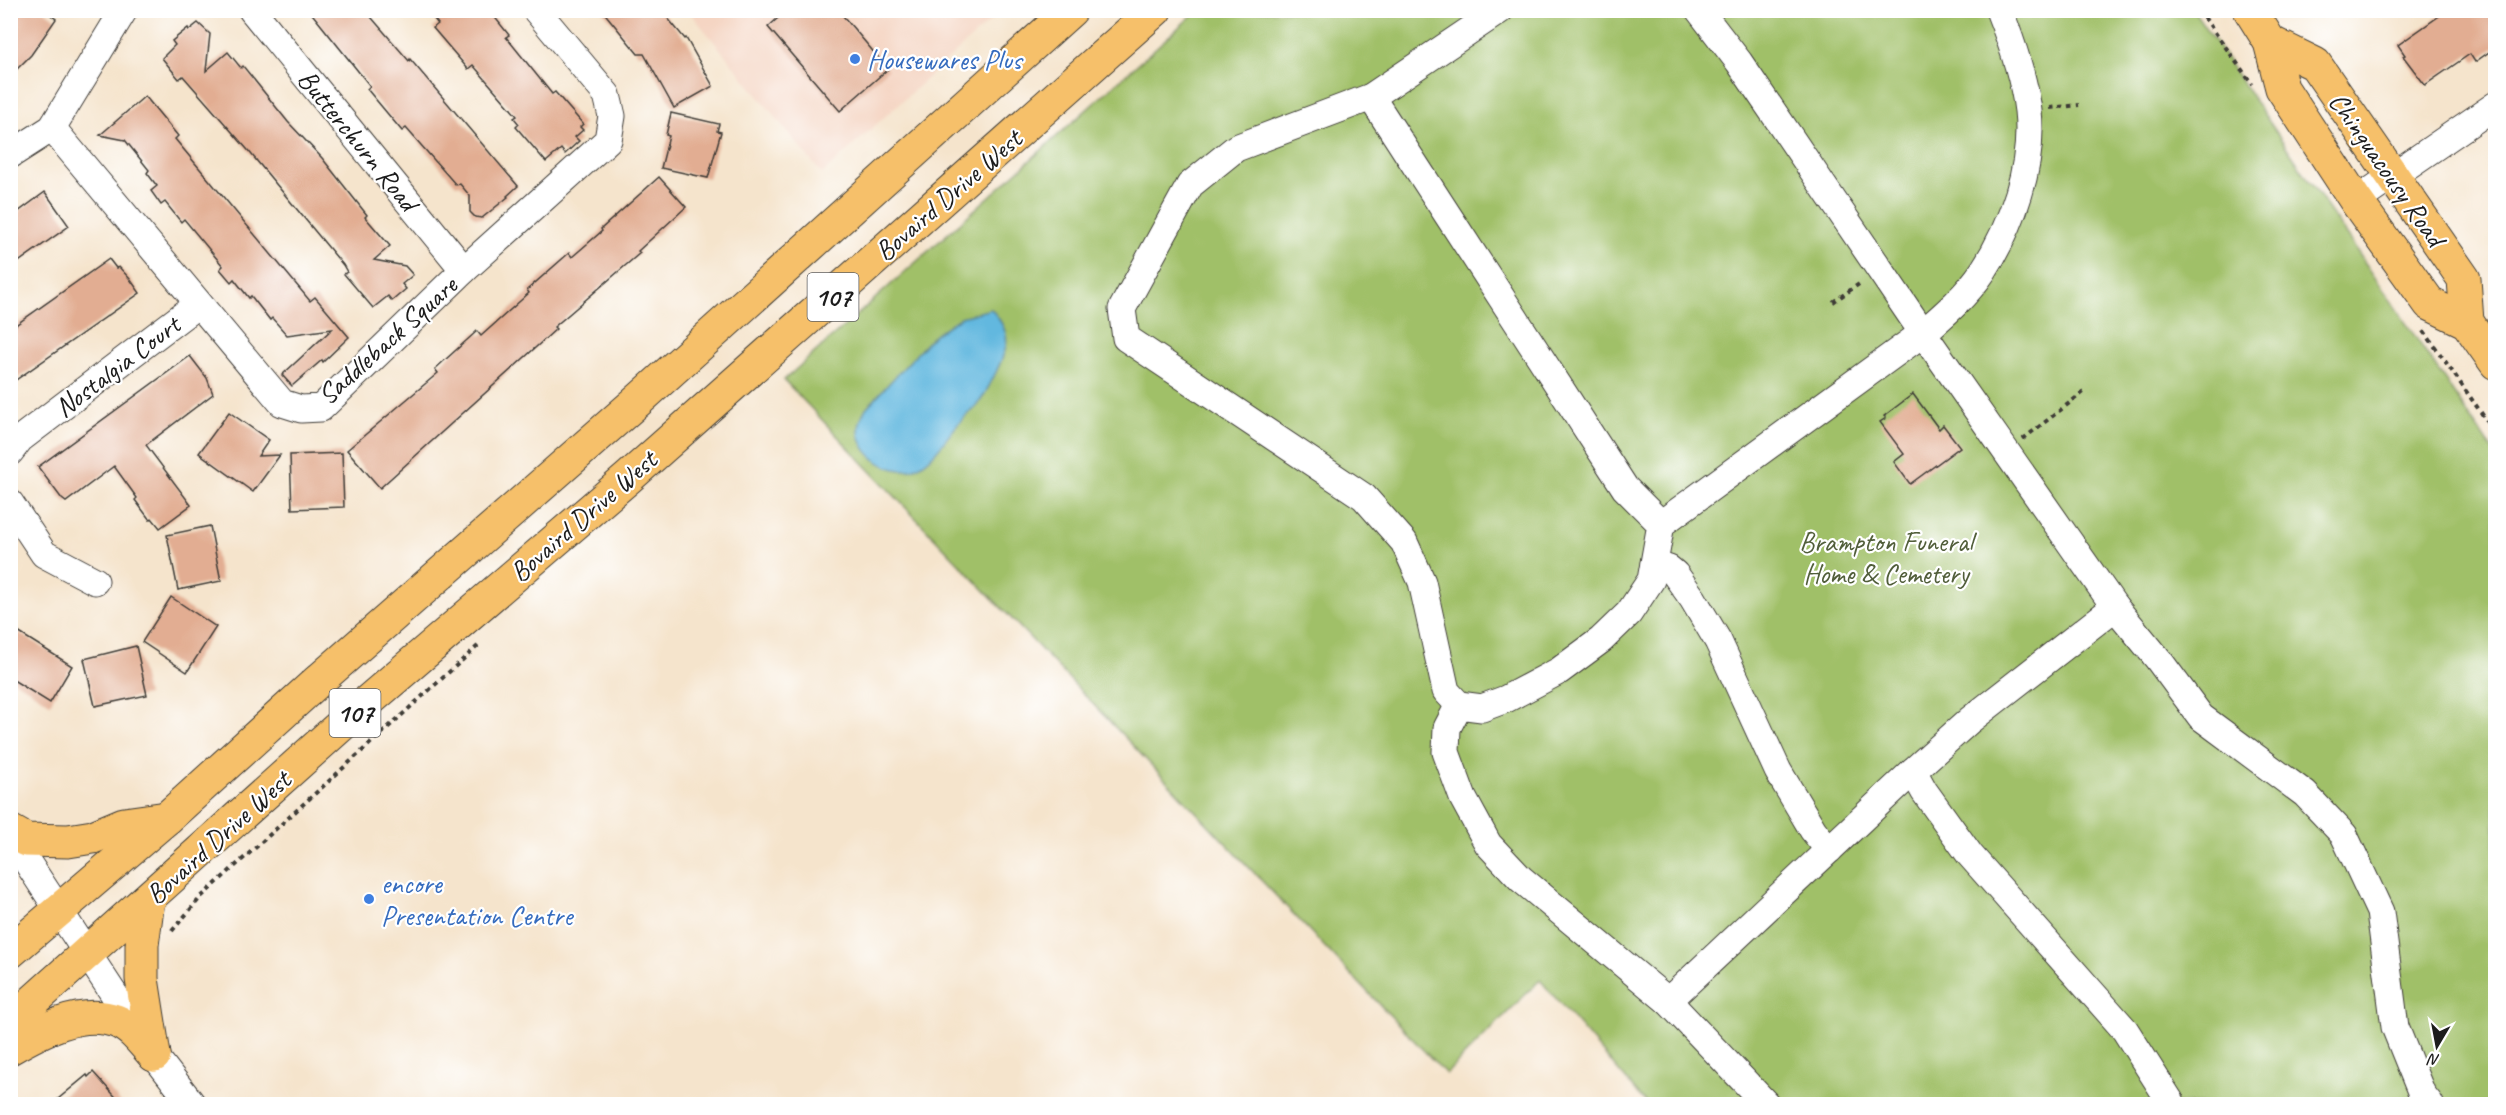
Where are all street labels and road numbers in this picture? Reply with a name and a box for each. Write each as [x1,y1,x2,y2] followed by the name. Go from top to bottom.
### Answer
[290,62,428,221] street label: Butterchurn Road
[2321,85,2455,256] street label: Chinguacousy Road
[867,120,1031,268] street label: Bovaird Drive West
[310,267,466,412] street label: Saddleback Square
[808,273,858,321] road number: 107
[47,306,189,425] street label: Nostalgia Court
[502,441,666,589] street label: Bovaird Drive West
[330,689,380,737] road number: 107
[138,761,300,911] street label: Bovaird Drive West

